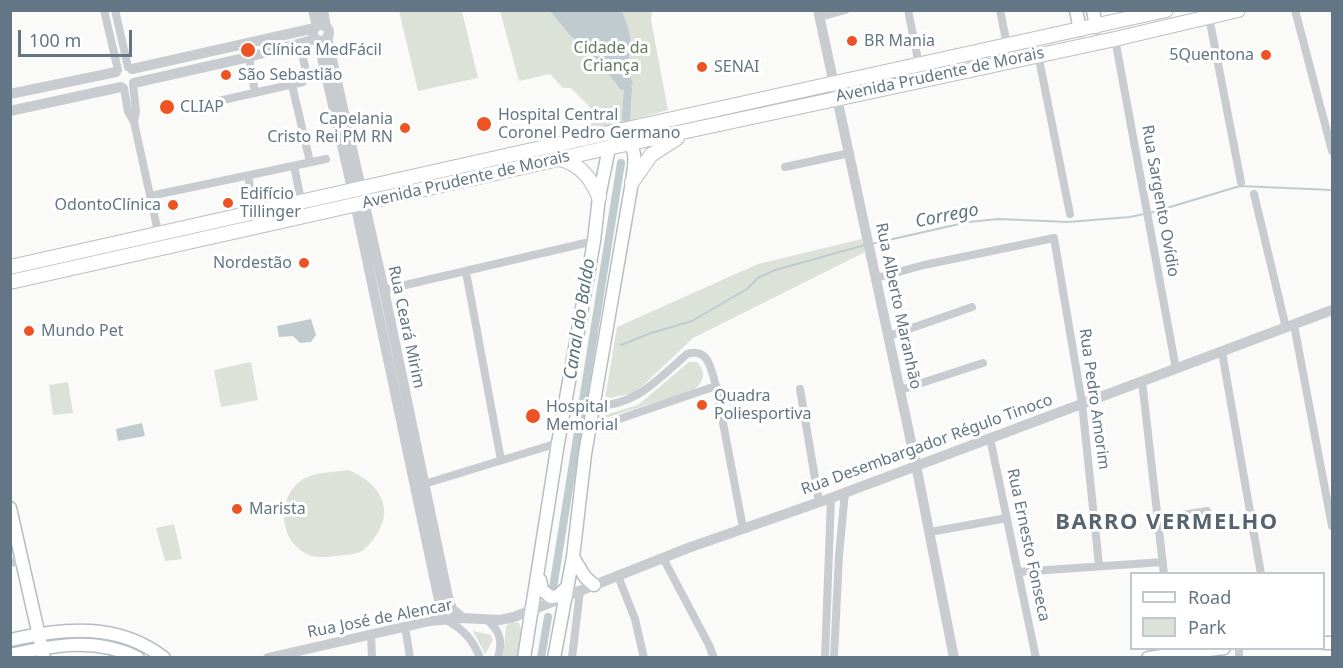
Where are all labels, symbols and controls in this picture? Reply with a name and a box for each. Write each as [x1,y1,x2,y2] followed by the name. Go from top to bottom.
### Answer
[21,18,135,56] scale bar
[29,28,81,52] text: 100 m
[864,31,935,51] place label: BR Mania
[845,34,859,48] marker: BR Mania
[574,38,648,76] park label: Cidade da Criança
[262,40,382,60] place label: Clínica MedFácil
[239,41,257,59] marker: Clínica MedFácil
[834,44,1046,106] street label: Avenida Prudente de Morais
[1169,45,1254,65] place label: 5Quentona
[1259,48,1273,62] marker: 5Quentona
[714,57,759,77] place label: SENAI
[695,60,709,74] marker: SENAI
[238,65,342,85] place label: São Sebastião
[219,68,233,82] marker: São Sebastião
[180,97,224,117] place label: CLIAP
[158,98,176,116] marker: CLIAP
[498,105,680,143] place label: Hospital Central Coronel Pedro Germano
[267,109,393,147] place label: Capelania Cristo Rei PM RN
[475,115,493,133] marker: Hospital Central Coronel Pedro Germano
[398,121,412,135] marker: Capelania Cristo Rei PM RN
[1137,124,1183,278] street label: Rua Sargento Ovídio
[360,147,572,213] street label: Avenida Prudente de Morais
[240,184,301,222] place label: Edifício Tillinger
[55,195,161,215] place label: OdontoClínica
[221,196,235,210] marker: Edifício Tillinger
[166,198,180,212] marker: OdontoClínica
[913,199,981,233] water label: Corrego
[871,221,925,391] street label: Rua Alberto Maranhão
[213,253,292,273] place label: Nordestão
[297,256,311,270] marker: Nordestão
[560,257,600,381] water label: Canal do Baldo
[384,264,428,390] street label: Rua Ceará Mirim
[41,321,123,341] place label: Mundo Pet
[22,324,36,338] marker: Mundo Pet
[1075,327,1113,471] street label: Rua Pedro Amorim
[714,386,811,424] place label: Quadra Poliesportiva
[799,390,1055,500] street label: Rua Desembargador Régulo Tinoco
[546,397,618,435] place label: Hospital Memorial
[695,398,709,412] marker: Quadra Poliesportiva
[524,407,542,425] marker: Hospital Memorial
[1002,467,1054,623] street label: Rua Ernesto Fonseca
[249,499,306,519] place label: Marista
[230,502,244,516] marker: Marista
[1055,510,1279,536] district label: BARRO VERMELHO
[1130,572,1325,650] legend
[1188,585,1231,609] text: Road
[306,596,454,642] street label: Rua José de Alencar
[1188,615,1226,639] text: Park

